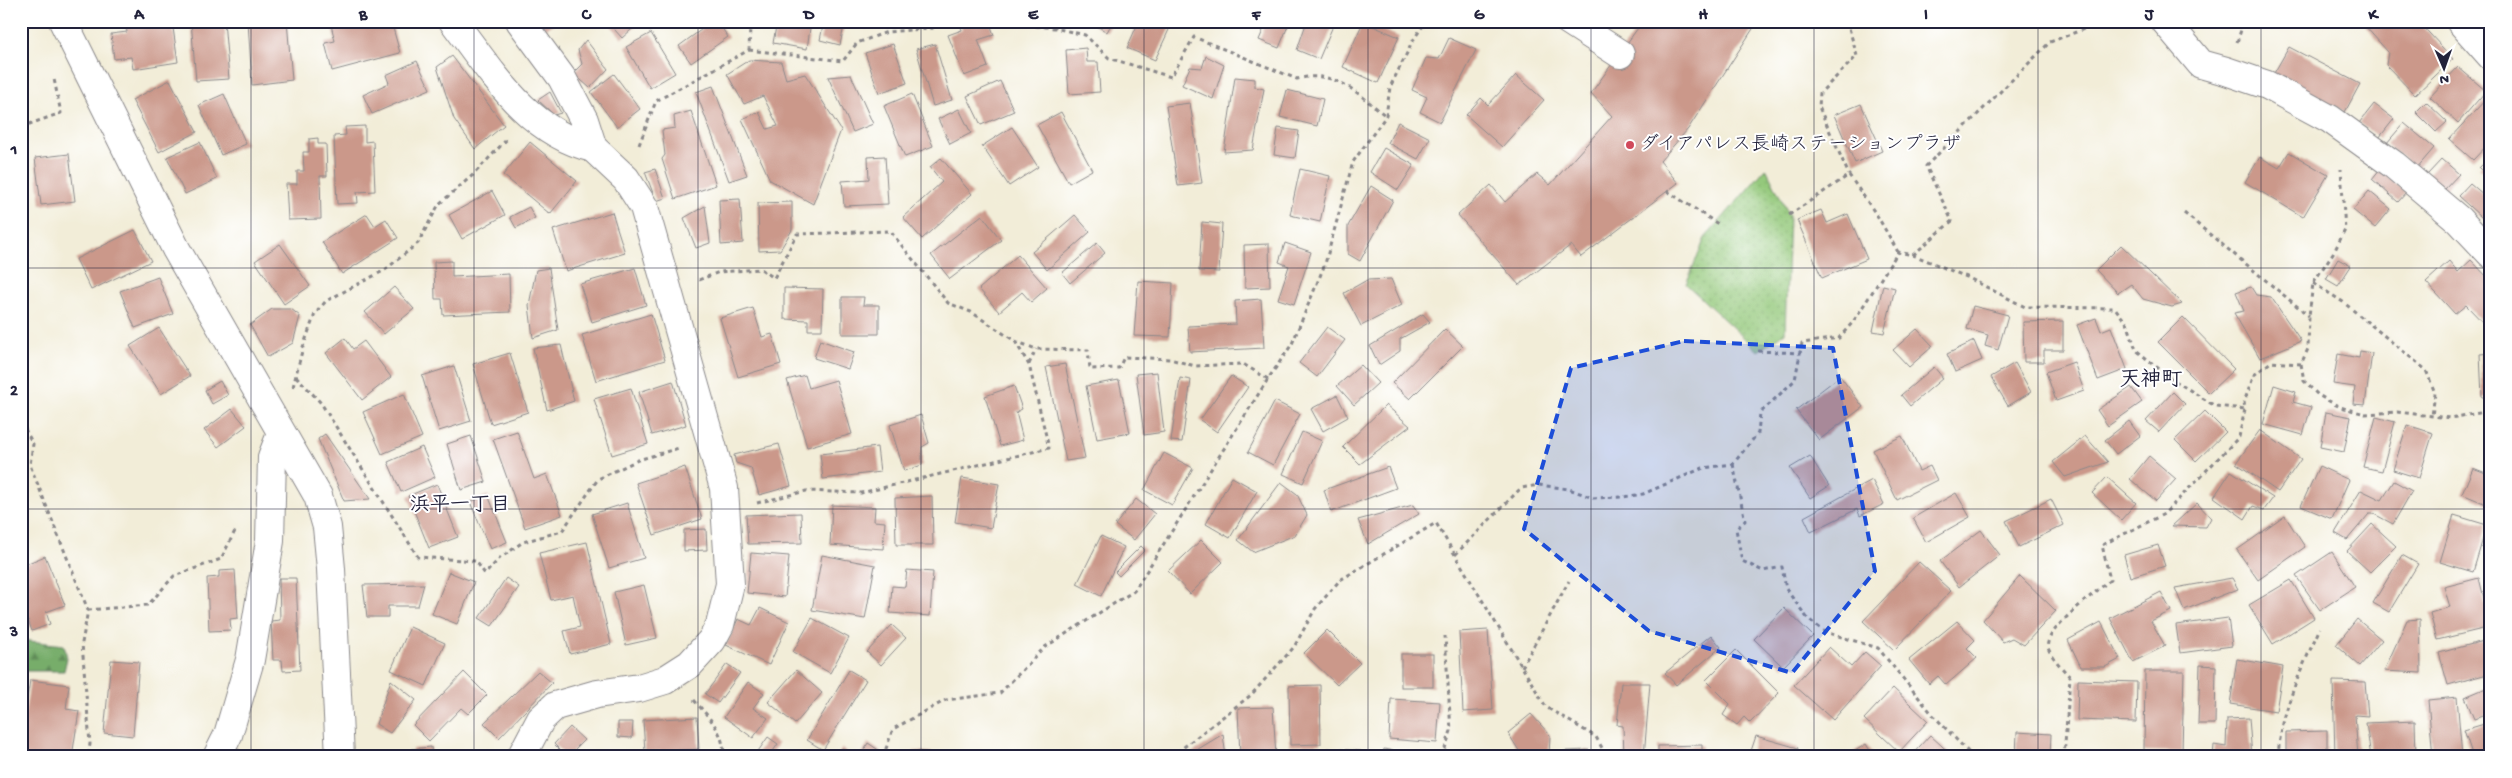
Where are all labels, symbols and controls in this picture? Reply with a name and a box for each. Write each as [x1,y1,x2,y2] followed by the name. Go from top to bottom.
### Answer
[133,7,145,26] text: A
[358,7,368,26] text: B
[581,7,592,26] text: C
[802,7,815,26] text: D
[1028,7,1039,26] text: E
[1251,7,1262,26] text: F
[1474,7,1485,26] text: G
[1698,7,1708,26] text: H
[1924,7,1928,26] text: I
[2144,7,2155,26] text: J
[2368,7,2380,26] text: K
[2420,42,2470,92] north arrow
[2440,70,2449,87] text: N
[1640,133,1961,157] place label: ダイアパレス長崎ステーションプラザ
[1624,139,1636,151] marker: ダイアパレス長崎ステーションプラザ
[10,142,17,161] text: 1
[2120,368,2183,394] district label: 天神町
[10,383,18,402] text: 2
[410,494,510,518] district label: 浜平一丁目
[9,624,18,643] text: 3

